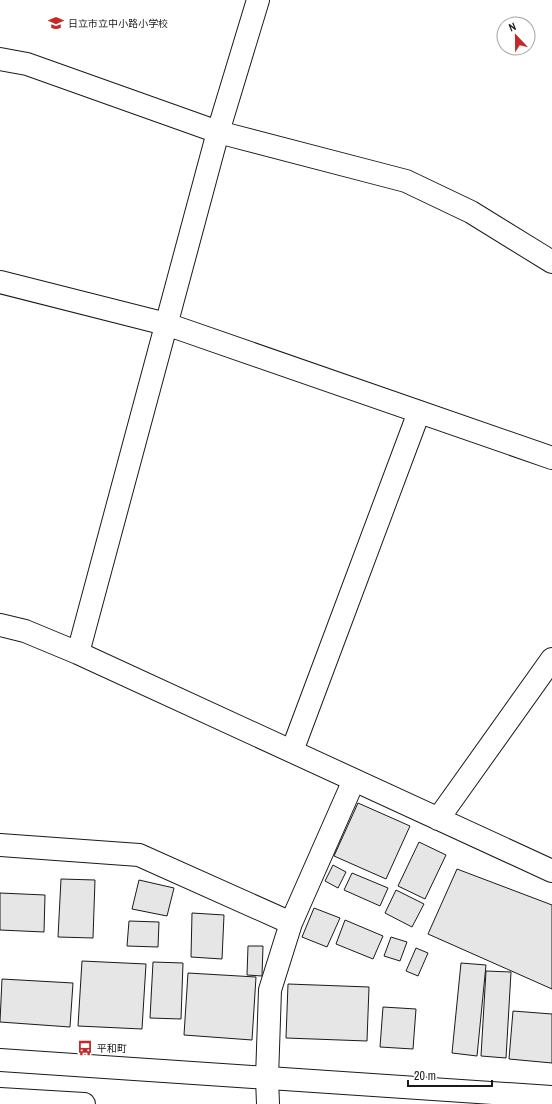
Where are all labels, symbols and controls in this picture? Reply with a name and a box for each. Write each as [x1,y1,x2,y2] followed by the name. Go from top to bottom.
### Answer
[47,14,65,32] school or university icon: 日立市立中小路小学校
[496,16,536,56] north arrow
[68,17,168,30] place label: 日立市立中小路小学校
[507,19,518,34] text: N
[76,1039,94,1057] bus stop icon: 平和町
[97,1042,127,1055] place label: 平和町
[408,1062,492,1088] scale bar
[414,1068,436,1084] text: 20 m

